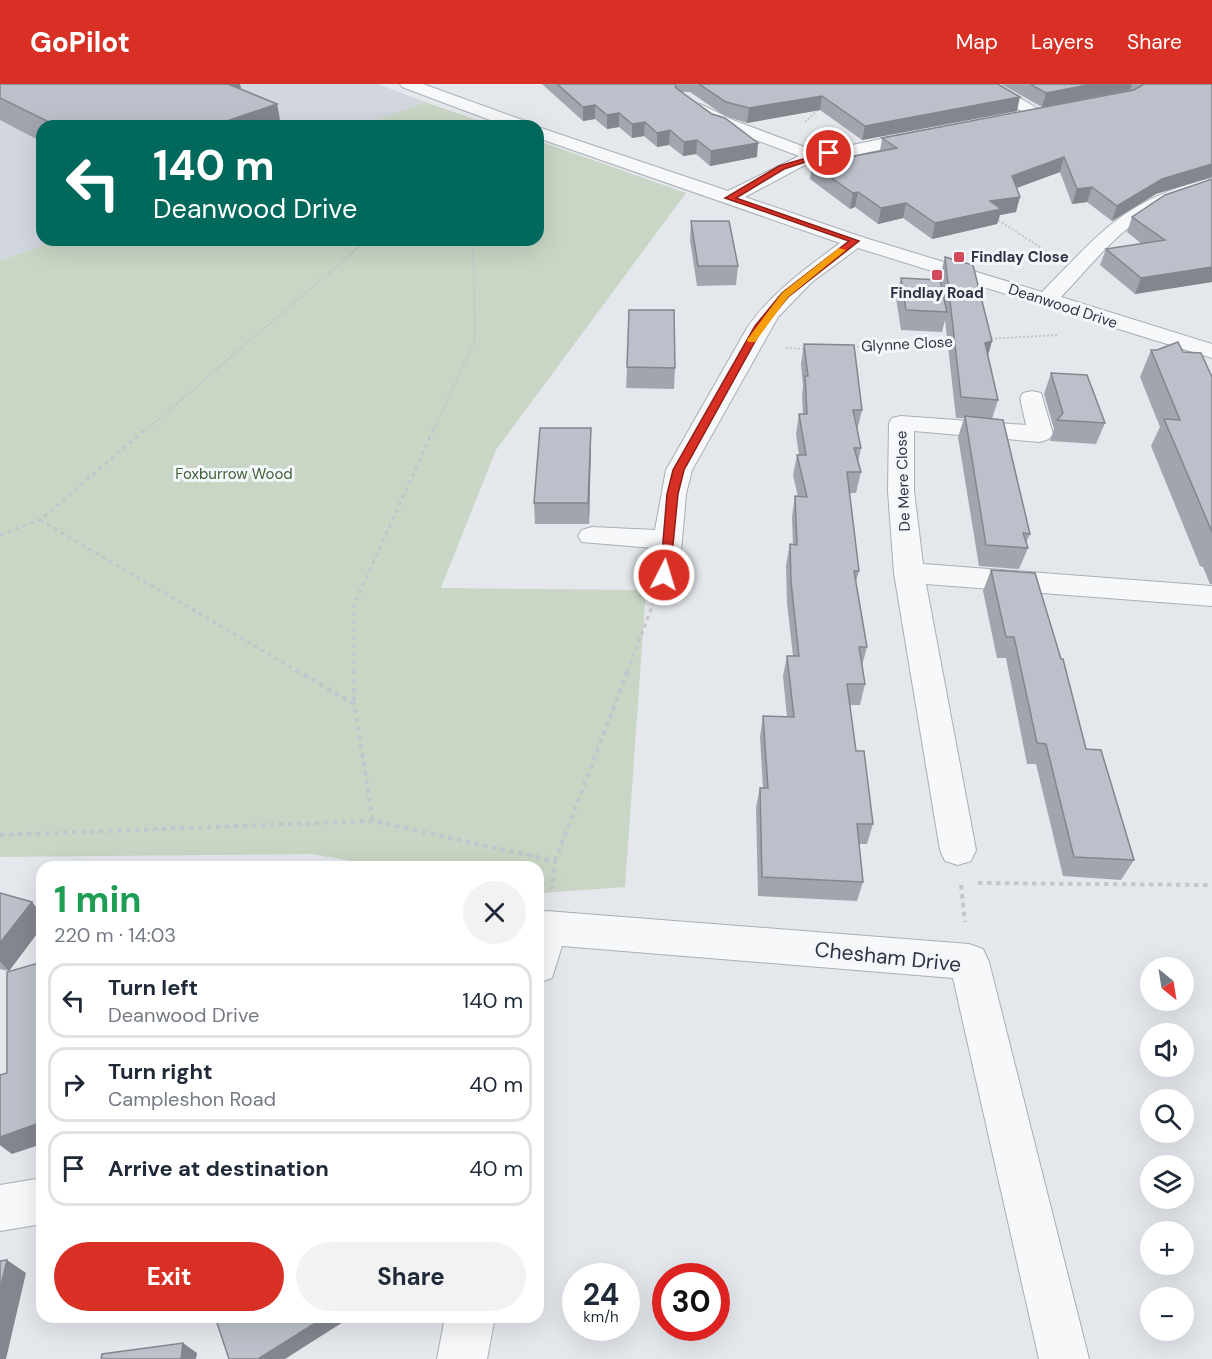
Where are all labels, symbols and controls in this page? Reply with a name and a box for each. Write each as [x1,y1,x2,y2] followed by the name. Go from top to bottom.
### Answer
[30,24,130,61] text: GoPilot
[956,28,998,56] text: Map
[1031,28,1094,56] text: Layers
[1127,28,1182,56] text: Share
[803,127,854,178] pin
[812,136,845,169] icon: arrive
[153,138,275,193] text: 140 m
[54,144,132,222] icon: left
[153,191,357,226] text: Deanwood Drive
[971,247,1069,267] place label: Findlay Close
[952,250,966,264] marker: Findlay Close
[930,268,944,282] marker: Findlay Road
[1006,279,1120,333] street label: Deanwood Drive
[890,283,984,303] place label: Findlay Road
[861,332,953,356] street label: Glynne Close
[891,430,915,532] street label: De Mere Close
[175,464,293,484] park label: Foxburrow Wood
[632,543,696,607] position arrow
[54,876,142,923] text: 1 min
[463,881,526,944] button: close
[54,922,176,948] text: 220 m · 14:03
[813,935,963,979] street label: Chesham Drive
[1140,957,1194,1011] north arrow
[1140,957,1194,1341] map controls
[108,973,198,1002] text: Turn left
[57,984,90,1017] icon: left
[462,986,523,1015] text: 140 m
[108,1002,259,1028] text: Deanwood Drive
[1140,1023,1194,1077] button: sound
[108,1057,213,1086] text: Turn right
[57,1068,90,1101] icon: right
[469,1070,523,1099] text: 40 m
[108,1086,276,1112] text: Campleshon Road
[1140,1089,1194,1143] button: search
[57,1152,90,1185] icon: arrive
[108,1154,329,1183] text: Arrive at destination
[469,1154,523,1183] text: 40 m
[1140,1155,1194,1209] button: layers
[1140,1221,1194,1275] button: +
[54,1242,284,1311] button: Exit
[296,1242,526,1311] button: Share
[652,1263,730,1341] speed limit sign: 30
[583,1275,619,1314] text: 24
[1140,1287,1194,1341] button: −
[583,1307,619,1327] text: km/h

